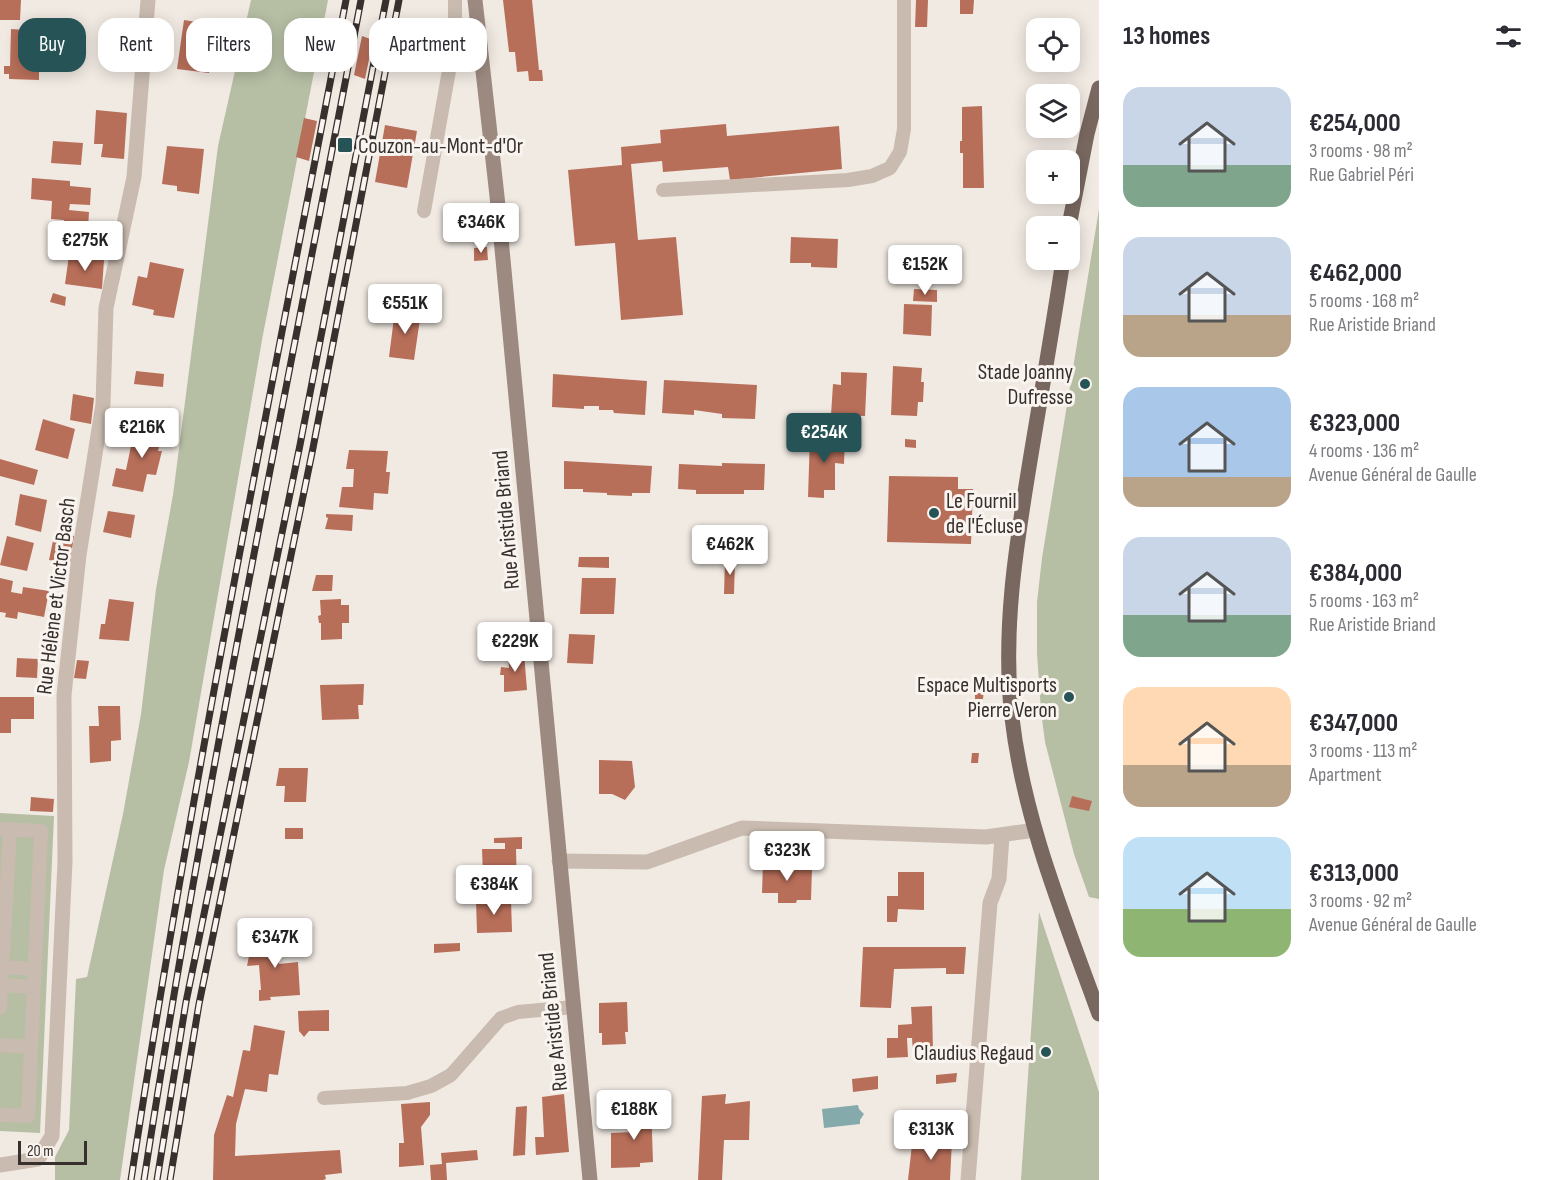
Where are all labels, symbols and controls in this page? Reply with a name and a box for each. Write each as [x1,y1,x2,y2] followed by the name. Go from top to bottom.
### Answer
[18,18,86,72] chip: Buy
[98,18,174,72] chip: Rent
[186,18,272,72] chip: Filters
[284,18,357,72] chip: New
[369,18,487,72] chip: Apartment
[1026,18,1080,270] map controls
[1026,18,1080,72] button: locate
[1492,20,1525,53] icon: filters
[1123,21,1210,52] text: 13 homes
[1026,84,1080,138] button: layers
[1309,108,1401,139] text: €254,000
[1171,111,1243,183] icon: home
[358,133,523,160] place label: Couzon-au-Mont-d'Or
[336,136,354,154] marker: Couzon-au-Mont-d'Or
[1309,139,1413,163] text: 3 rooms · 98 m²
[1026,150,1080,204] button: +
[1309,163,1414,187] text: Rue Gabriel Péri
[439,203,523,254] pin: €346K
[457,210,505,234] text: €346K
[1026,216,1080,270] button: −
[43,221,127,272] pin: €275K
[62,228,108,252] text: €275K
[883,245,967,296] pin: €152K
[902,252,948,276] text: €152K
[1309,258,1402,289] text: €462,000
[1171,261,1243,333] icon: home
[363,284,447,335] pin: €551K
[1309,289,1419,313] text: 5 rooms · 168 m²
[382,291,428,315] text: €551K
[1309,313,1436,337] text: Rue Aristide Briand
[978,359,1073,411] place label: Stade Joanny Dufresse
[1078,377,1092,391] marker: Stade Joanny Dufresse
[100,408,184,459] pin: €216K
[1309,408,1400,439] text: €323,000
[1171,411,1243,483] icon: home
[782,413,866,464] pin: €254K
[119,415,165,439] text: €216K
[800,420,848,444] text: €254K
[1309,439,1419,463] text: 4 rooms · 136 m²
[487,449,526,590] street label: Rue Aristide Briand
[1309,463,1477,487] text: Avenue Général de Gaulle
[946,488,1023,540] place label: Le Fournil de l'Écluse
[31,496,82,696] street label: Rue Hélène et Victor Basch
[927,506,941,520] marker: Le Fournil de l'Écluse
[688,525,772,576] pin: €462K
[706,532,754,556] text: €462K
[1309,558,1402,589] text: €384,000
[1171,561,1243,633] icon: home
[1309,589,1419,613] text: 5 rooms · 163 m²
[1309,613,1436,637] text: Rue Aristide Briand
[473,622,557,673] pin: €229K
[491,629,539,653] text: €229K
[917,672,1057,724] place label: Espace Multisports Pierre Veron
[1062,690,1076,704] marker: Espace Multisports Pierre Veron
[1309,708,1398,739] text: €347,000
[1171,711,1243,783] icon: home
[1309,739,1418,763] text: 3 rooms · 113 m²
[1309,763,1382,787] text: Apartment
[745,831,829,882] pin: €323K
[763,838,811,862] text: €323K
[1309,858,1399,889] text: €313,000
[1171,861,1243,933] icon: home
[452,865,536,916] pin: €384K
[470,872,518,896] text: €384K
[1309,889,1412,913] text: 3 rooms · 92 m²
[1309,913,1477,937] text: Avenue Général de Gaulle
[233,918,317,969] pin: €347K
[251,925,299,949] text: €347K
[533,951,574,1093] street label: Rue Aristide Briand
[914,1040,1034,1067] place label: Claudius Regaud
[1039,1045,1053,1059] marker: Claudius Regaud
[592,1090,676,1141] pin: €188K
[610,1097,658,1121] text: €188K
[889,1110,973,1161] pin: €313K
[908,1117,954,1141] text: €313K
[18,1138,87,1166] scale bar
[27,1142,54,1161] text: 20 m

